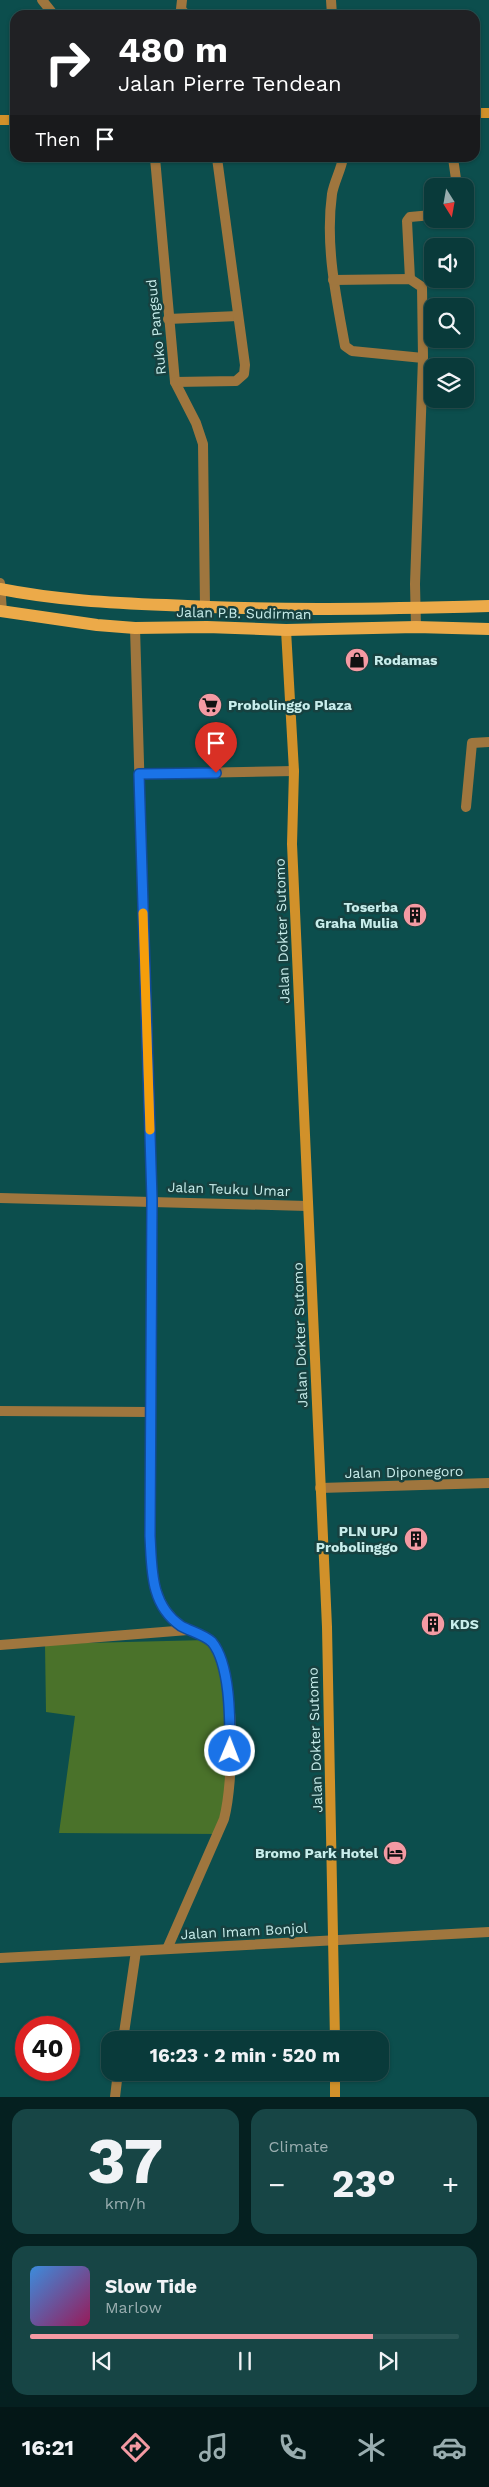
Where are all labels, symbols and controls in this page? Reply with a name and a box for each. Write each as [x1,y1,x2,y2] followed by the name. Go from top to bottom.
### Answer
[118,29,228,71] text: 480 m
[35,30,100,95] icon: right
[118,71,342,96] text: Jalan Pierre Tendean
[91,125,119,153] icon: arrive
[35,128,81,151] text: Then
[424,178,474,228] north arrow
[424,178,474,408] map controls
[424,238,474,288] button: sound
[143,278,169,376] street label: Ruko Pangsud
[424,298,474,348] button: search
[424,358,474,408] button: layers
[176,604,312,622] street label: Jalan P.B. Sudirman
[344,647,370,673] shop icon: Rodamas
[374,652,438,668] place label: Rodamas
[197,692,223,718] supermarket icon: Probolinggo Plaza
[228,697,353,713] place label: Probolinggo Plaza
[195,722,237,773] pin
[202,729,230,757] icon: arrive
[271,858,293,1004] street label: Jalan Dokter Sutomo
[315,899,399,931] place label: Toserba Graha Mulia
[402,902,428,928] building icon: Toserba Graha Mulia
[167,1179,291,1199] street label: Jalan Teuku Umar
[289,1262,311,1408] street label: Jalan Dokter Sutomo
[345,1463,463,1481] street label: Jalan Diponegoro
[316,1523,398,1555] place label: PLN UPJ Probolinggo
[403,1526,429,1552] building icon: PLN UPJ Probolinggo
[420,1611,446,1637] building icon: KDS
[450,1616,479,1632] place label: KDS
[304,1667,326,1813] street label: Jalan Dokter Sutomo
[203,1724,255,1776] position arrow
[382,1840,408,1866] hotel icon: Bromo Park Hotel
[255,1845,378,1861] place label: Bromo Park Hotel
[180,1920,309,1942] street label: Jalan Imam Bonjol
[15,2016,80,2081] speed limit sign: 40
[150,2044,340,2067] text: 16:23 · 2 min · 520 m
[87,2123,163,2199] text: 37
[269,2137,329,2156] text: Climate
[332,2162,396,2206] text: 23°
[269,2168,285,2201] text: −
[442,2168,459,2201] text: +
[105,2194,146,2213] text: km/h
[105,2275,197,2298] text: Slow Tide
[105,2298,162,2317] text: Marlow
[88,2347,116,2375] icon: previous
[231,2347,259,2375] icon: pause
[374,2347,402,2375] icon: next
[118,2430,153,2465] icon: directions
[196,2430,231,2465] icon: music
[275,2430,310,2465] icon: phone
[354,2430,389,2465] icon: climate
[432,2430,467,2465] icon: car
[22,2435,74,2460] text: 16:21

